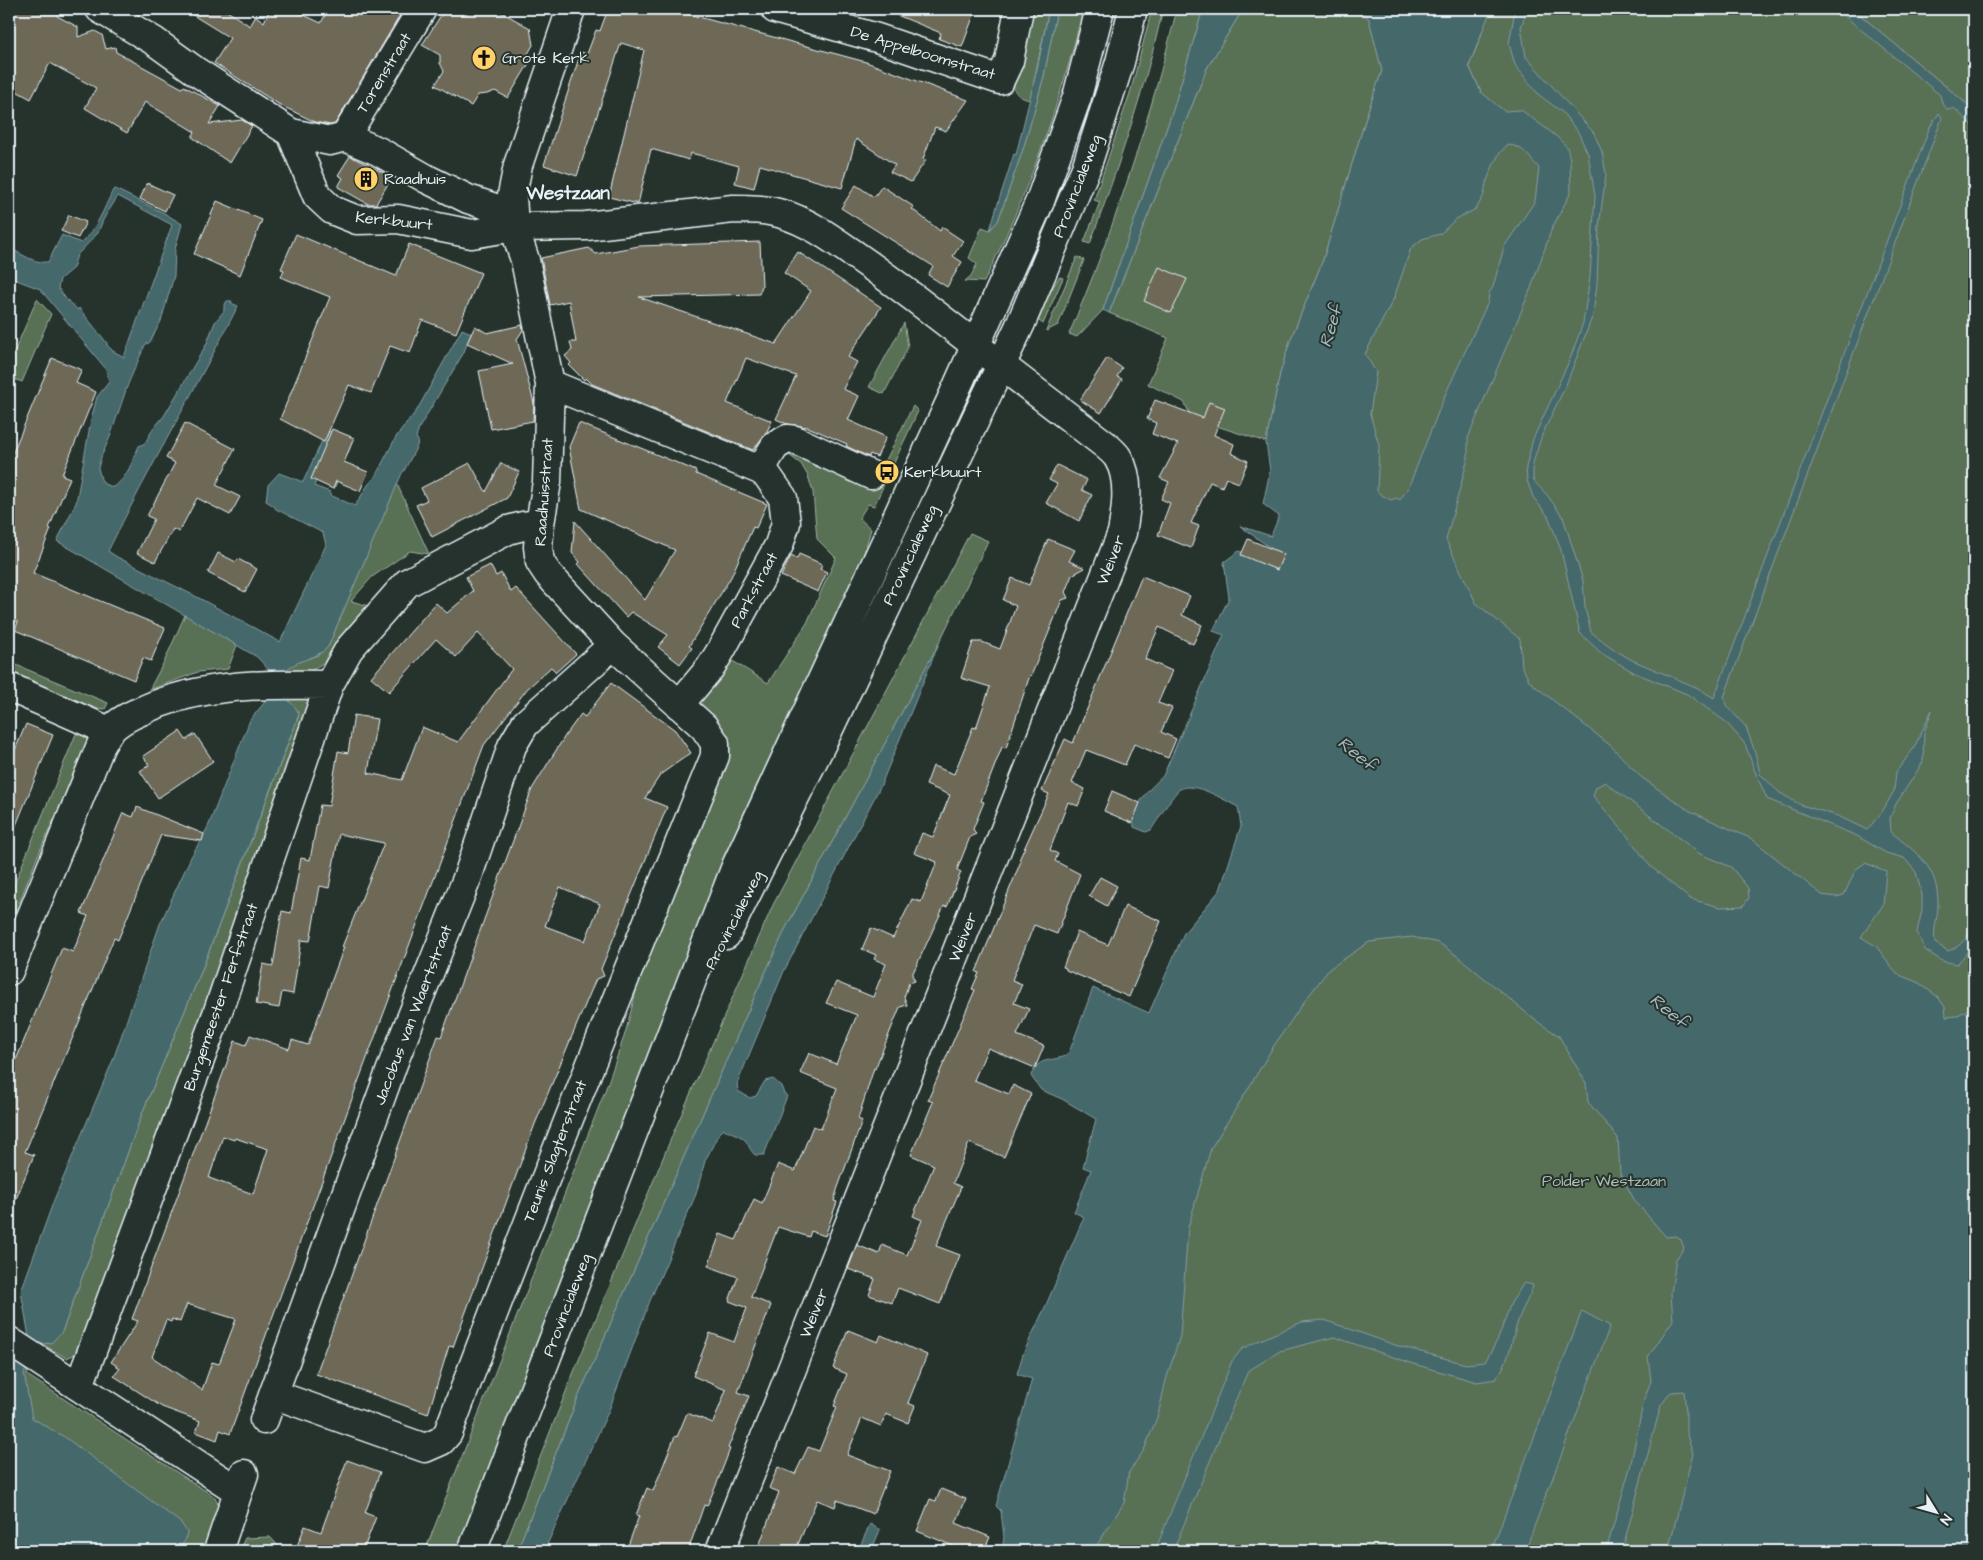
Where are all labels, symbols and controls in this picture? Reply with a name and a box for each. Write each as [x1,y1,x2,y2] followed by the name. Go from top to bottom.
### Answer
[848,21,999,86] street label: De Appelboomstraat
[351,28,417,117] street label: Torenstraat
[471,45,497,71] church icon: Grote Kerk
[502,47,590,69] place label: Grote Kerk
[1047,131,1108,241] street label: Provincialeweg
[353,166,379,192] building icon: Raadhuis
[384,168,446,190] place label: Raadhuis
[525,180,610,207] district label: Westzaan
[354,206,434,236] street label: Kerkbuurt
[1313,300,1350,350] water label: Reef
[529,437,559,547] street label: Raadhuisstraat
[874,459,900,485] bus stop icon: Kerkbuurt
[904,461,982,483] place label: Kerkbuurt
[877,501,944,609] street label: Provincialeweg
[1091,532,1131,588] street label: Weiver
[725,548,783,632] street label: Parkstraat
[1332,731,1383,779] water label: Reef
[700,867,769,974] street label: Provincialeweg
[178,900,265,1094] street label: Burgemeester Ferfstraat
[943,909,983,965] street label: Weiver
[368,921,458,1108] street label: Jacobus van Waertstraat
[1644,988,1695,1036] water label: Reef
[518,1076,593,1226] street label: Teunis Slagterstraat
[1542,1170,1666,1192] park label: Polder Westzaan
[537,1250,598,1360] street label: Provincialeweg
[794,1285,834,1341] street label: Weiver
[1910,1488,1960,1538] north arrow
[1935,1510,1956,1529] text: N

